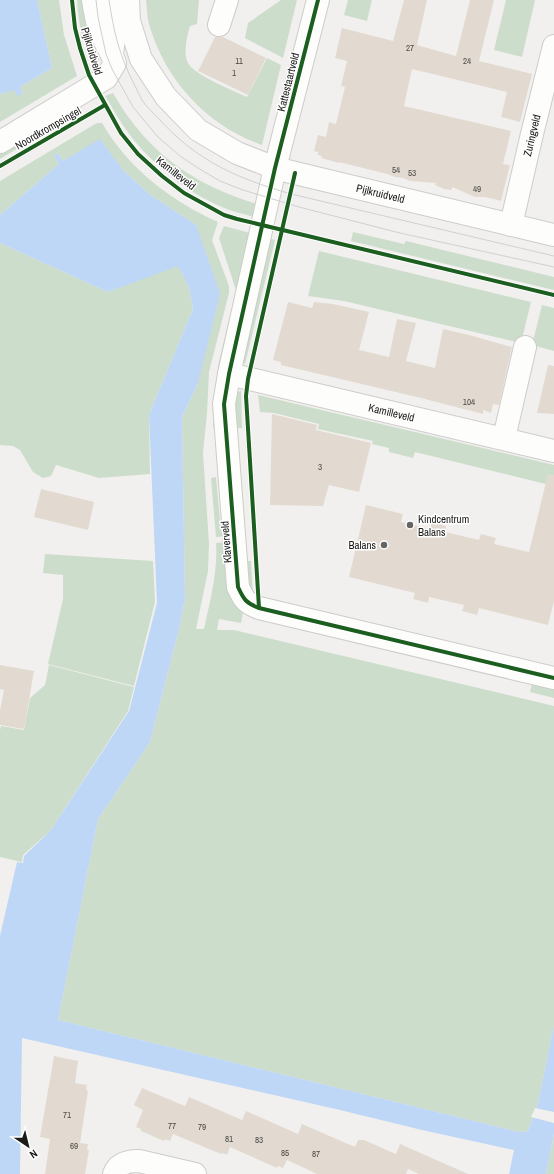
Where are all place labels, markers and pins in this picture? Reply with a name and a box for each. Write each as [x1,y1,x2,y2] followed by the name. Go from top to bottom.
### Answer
[418,512,469,539] place label: Kindcentrum Balans
[405,520,415,530] marker: Kindcentrum Balans
[348,538,376,552] place label: Balans
[379,540,389,550] marker: Balans

